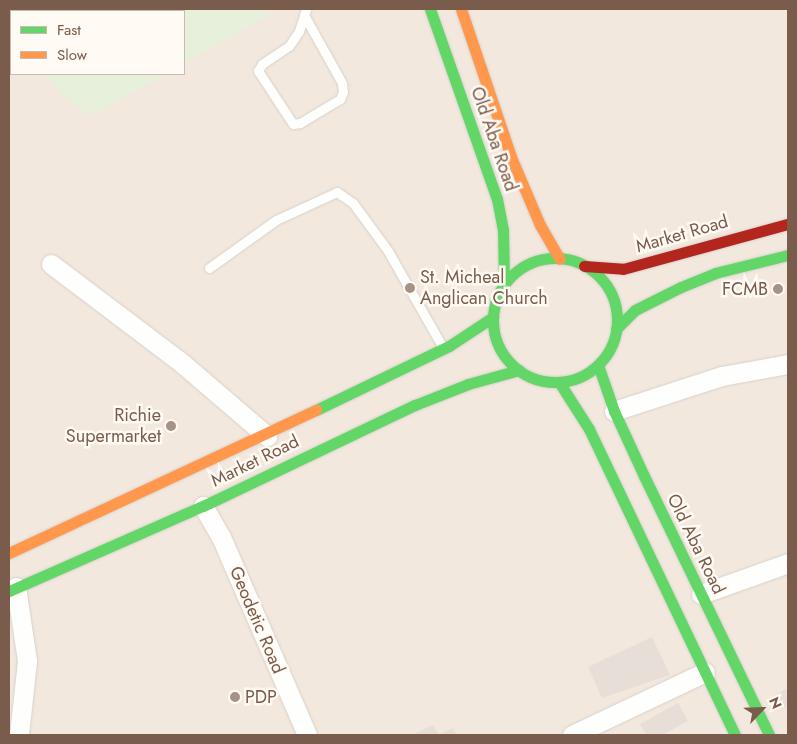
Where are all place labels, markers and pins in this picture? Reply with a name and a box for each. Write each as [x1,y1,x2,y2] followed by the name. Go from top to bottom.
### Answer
[420,267,548,310] place label: St. Micheal Anglican Church
[722,278,768,300] place label: FCMB
[404,282,416,294] marker: St. Micheal Anglican Church
[772,283,784,295] marker: FCMB
[66,405,161,448] place label: Richie Supermarket
[165,420,177,432] marker: Richie Supermarket
[245,686,277,708] place label: PDP
[229,691,241,703] marker: PDP

